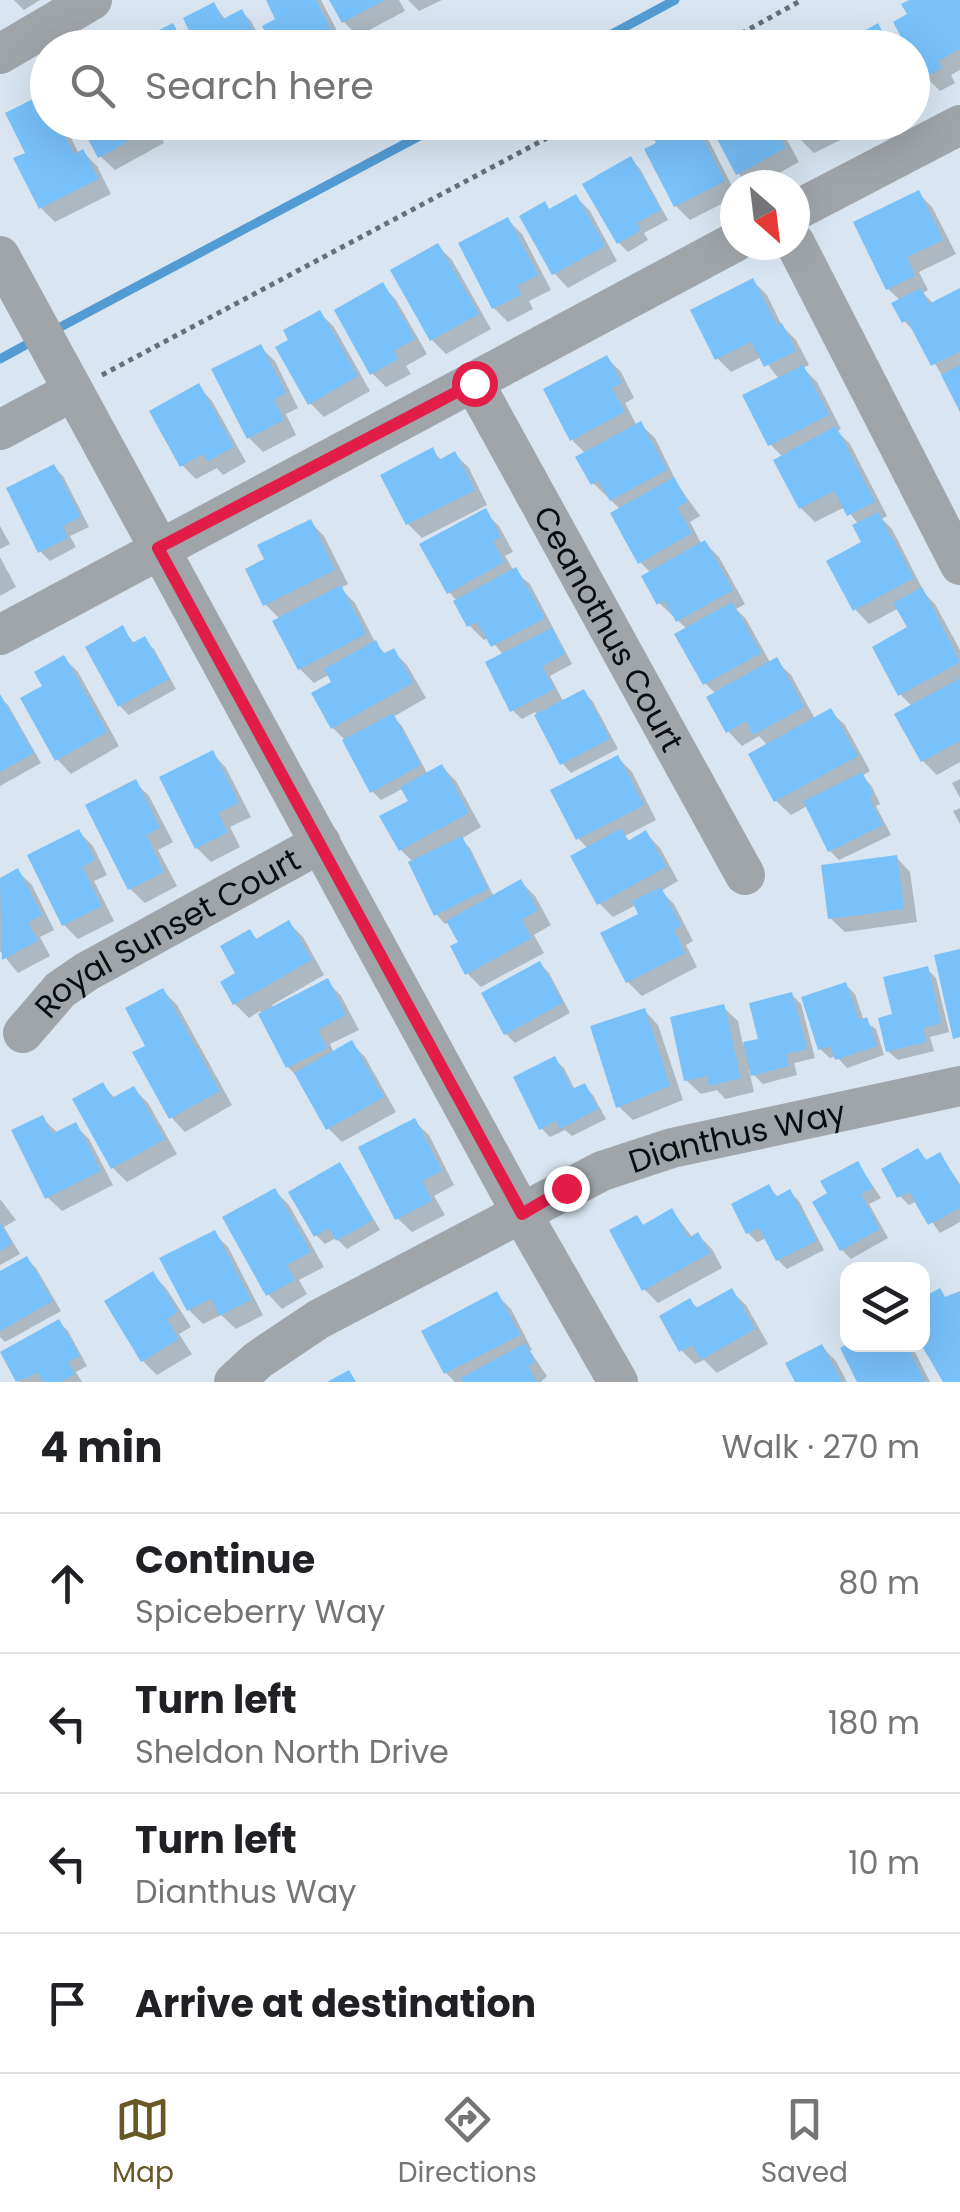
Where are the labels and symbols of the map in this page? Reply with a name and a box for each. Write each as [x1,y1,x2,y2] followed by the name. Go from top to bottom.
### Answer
[720,170,810,260] north arrow
[452,361,498,407] route start
[523,497,695,759] street label: Ceanothus Court
[24,837,308,1027] street label: Royal Sunset Court
[622,1089,849,1183] street label: Dianthus Way
[544,1166,590,1212] route end

